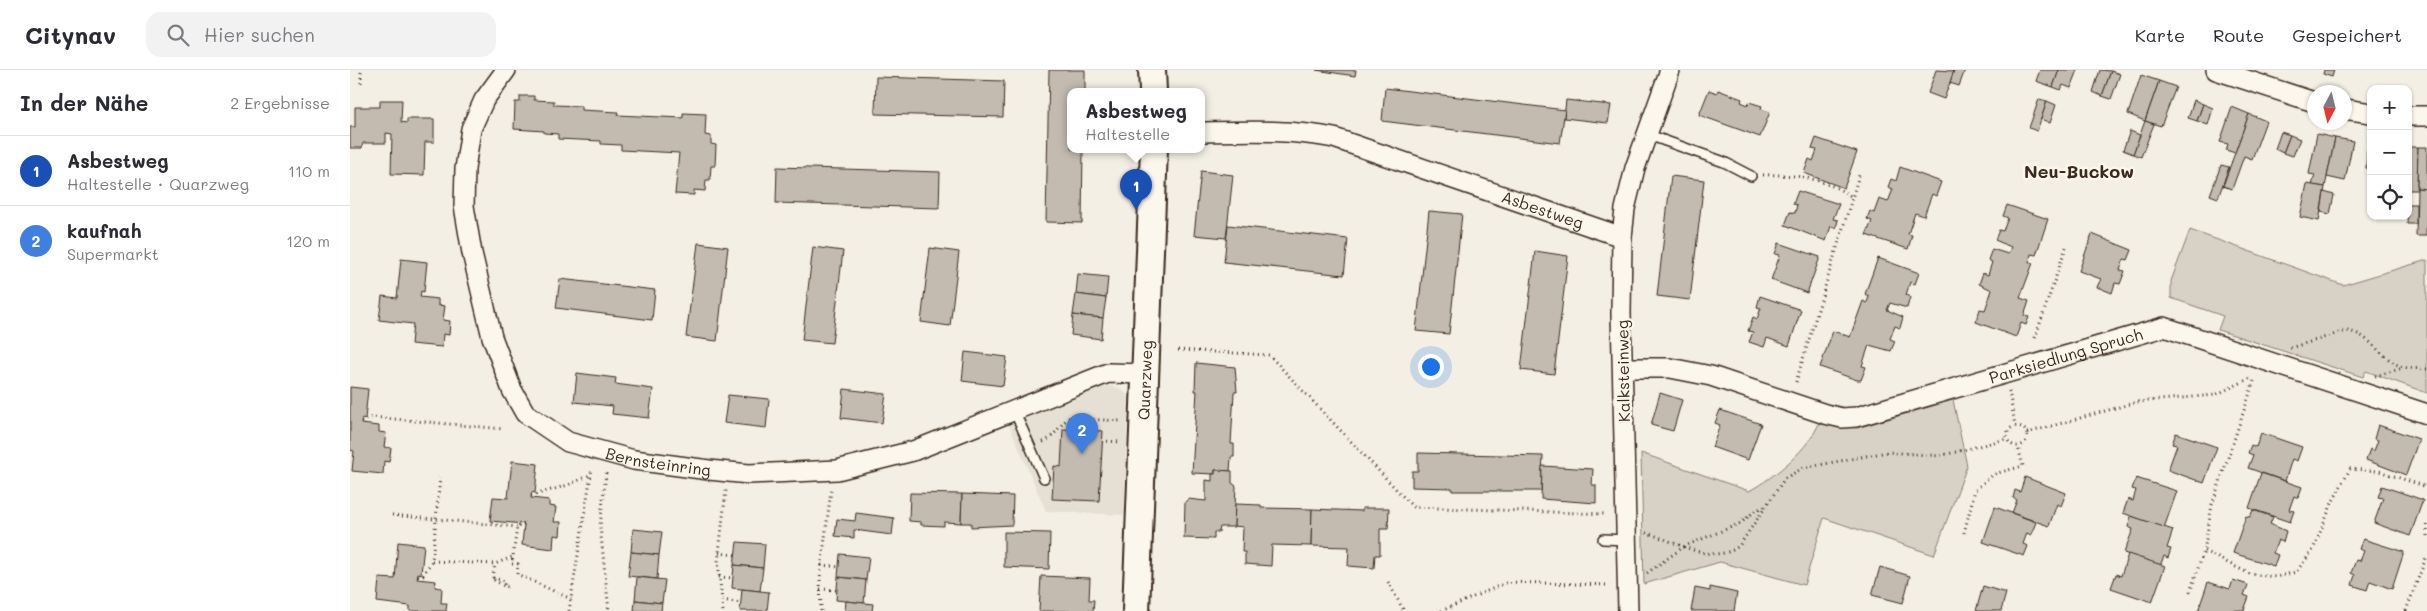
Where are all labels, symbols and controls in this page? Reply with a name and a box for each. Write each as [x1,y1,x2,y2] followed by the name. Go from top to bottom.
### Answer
[146,12,496,57] search box
[25,19,116,50] text: Citynav
[164,21,192,49] icon: search
[204,22,315,47] text: Hier suchen
[2135,23,2185,47] text: Karte
[2213,23,2264,47] text: Route
[2292,23,2402,47] text: Gespeichert
[2307,85,2352,130] north arrow
[2367,85,2412,220] map controls
[2367,85,2412,130] button: +
[1067,88,1205,153] popup
[20,89,148,116] text: In der Nähe
[230,92,330,113] text: 2 Ergebnisse
[1085,98,1187,123] text: Asbestweg
[1085,123,1170,144] text: Haltestelle
[2367,130,2412,175] button: −
[67,148,169,173] text: Asbestweg
[2024,159,2134,183] district label: Neu-Buckow
[32,160,40,181] text: 1
[288,160,330,181] text: 110 m
[1120,169,1152,210] pin: 1
[67,173,249,194] text: Haltestelle · Quarzweg
[2367,175,2412,220] button: locate
[1499,185,1587,233] street label: Asbestweg
[67,218,142,243] text: kaufnah
[32,230,40,251] text: 2
[286,230,330,251] text: 120 m
[67,243,159,264] text: Supermarkt
[1611,320,1634,422] street label: Kalksteinweg
[1986,323,2145,388] street label: Parksiedlung Spruch
[1132,340,1157,420] street label: Quarzweg
[1418,354,1444,380] your location
[1066,413,1098,454] pin: 2
[603,442,712,480] street label: Bernsteinring

